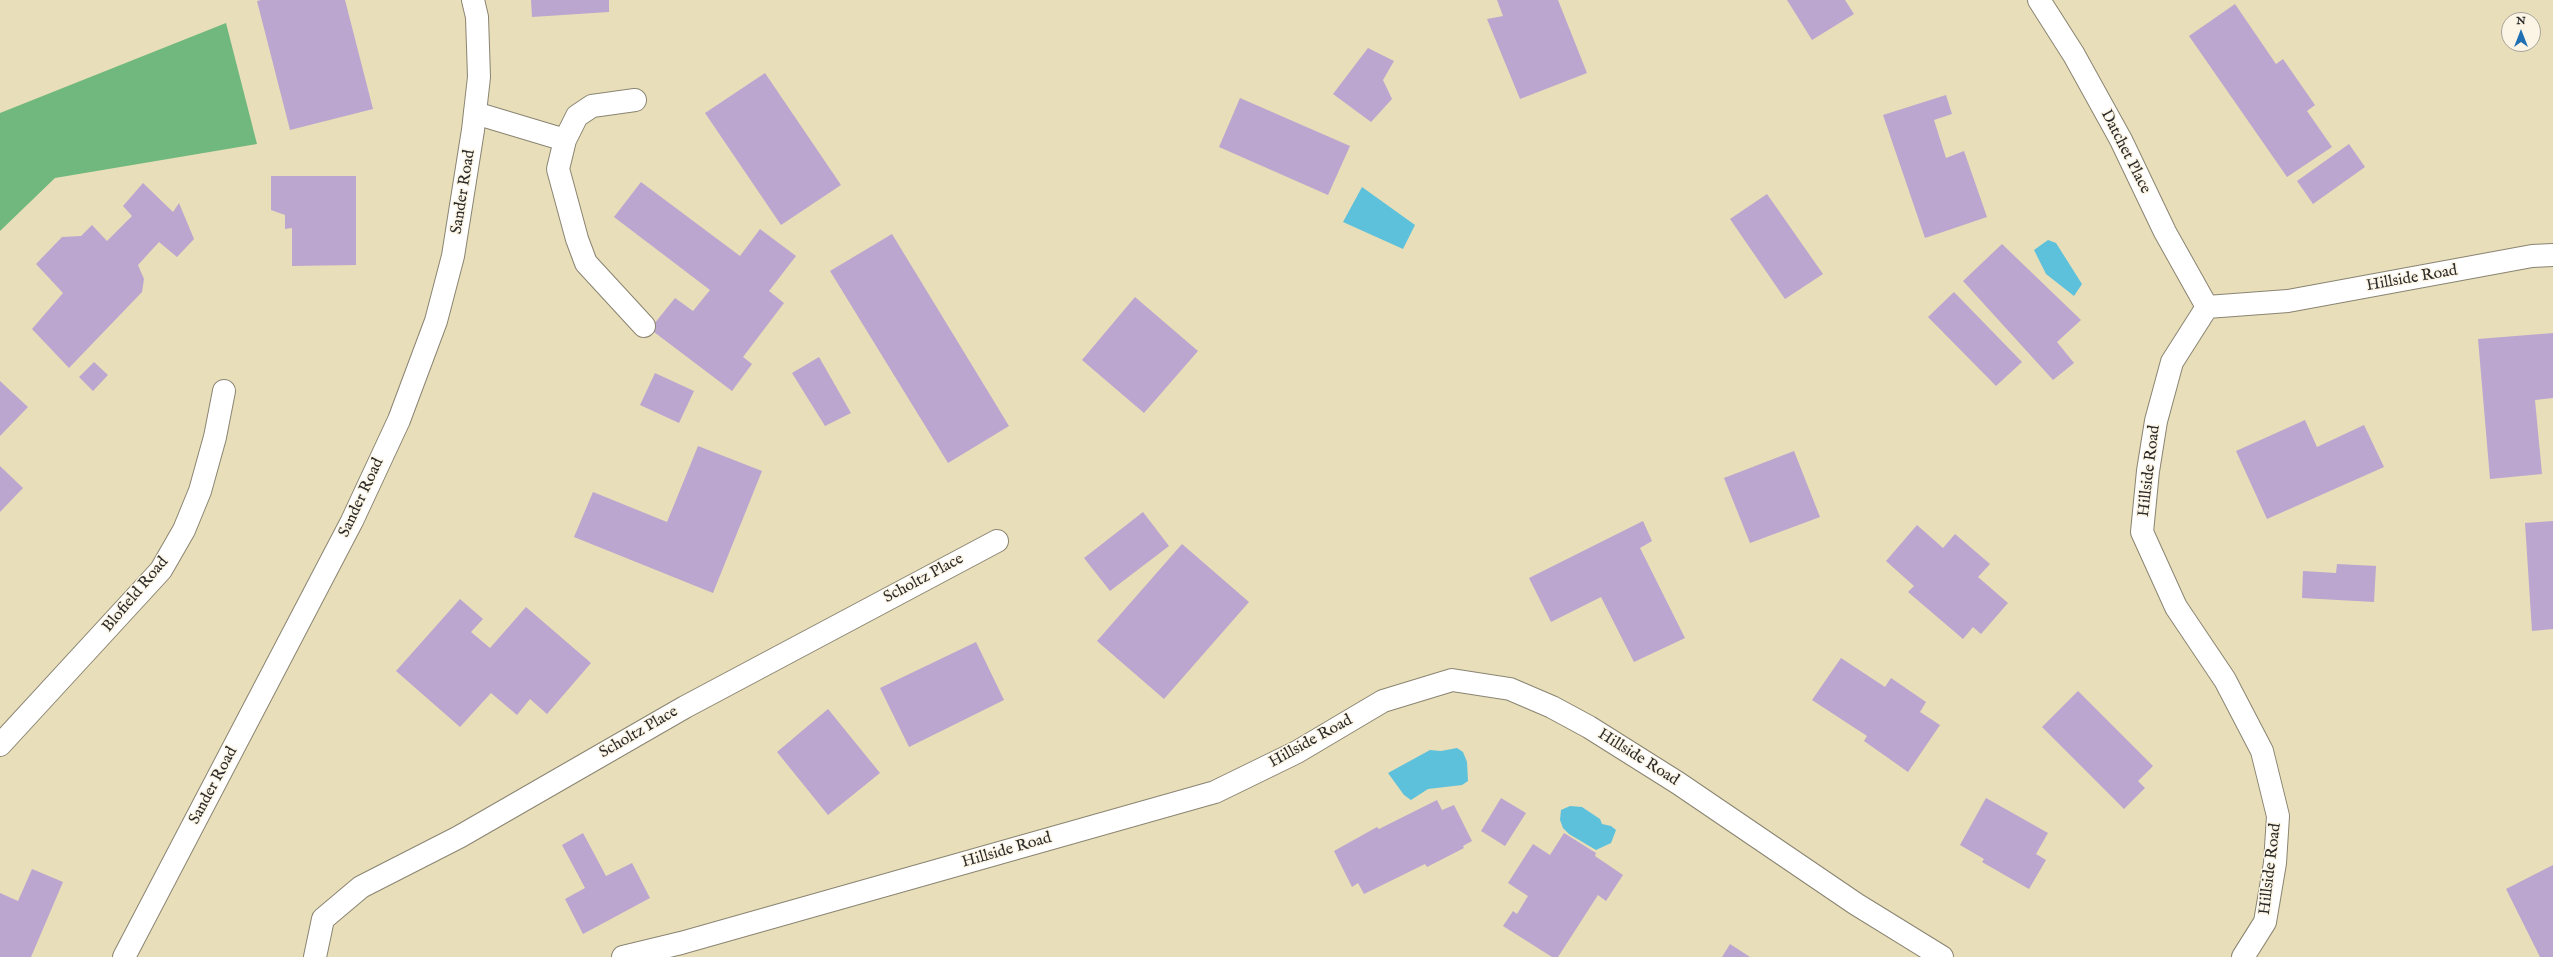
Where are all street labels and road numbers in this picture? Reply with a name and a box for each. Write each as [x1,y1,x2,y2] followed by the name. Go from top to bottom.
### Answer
[2096,107,2154,197] street label: Datchet Place
[448,148,480,236] street label: Sander Road
[2365,262,2459,296] street label: Hillside Road
[2135,424,2165,518] street label: Hillside Road
[335,455,389,541] street label: Sander Road
[881,550,967,608] street label: Scholtz Place
[99,553,173,637] street label: Blofield Road
[596,703,682,763] street label: Scholtz Place
[1266,711,1356,773] street label: Hillside Road
[1594,725,1682,791] street label: Hillside Road
[186,744,242,828] street label: Sander Road
[2256,822,2286,916] street label: Hillside Road
[960,829,1054,873] street label: Hillside Road

